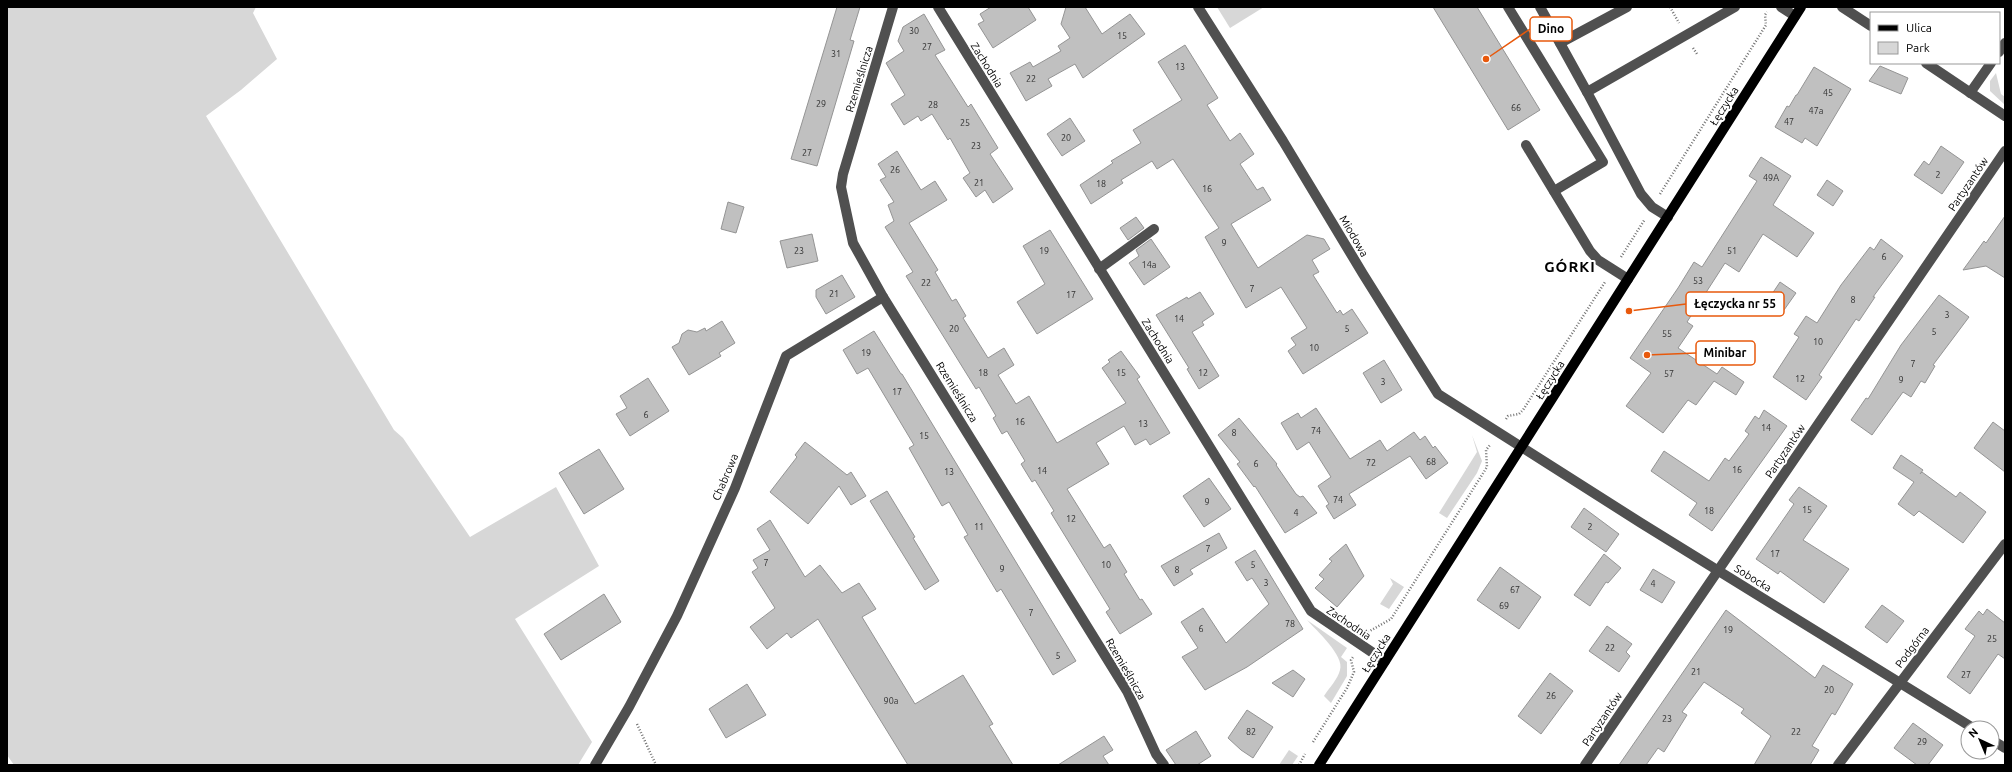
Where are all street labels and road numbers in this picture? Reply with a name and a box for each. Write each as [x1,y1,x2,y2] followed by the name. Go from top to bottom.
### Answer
[968,40,1006,90] street label: Zachodnia
[843,44,875,114] street label: Rzemieślnicza
[1707,84,1741,128] street label: Łęczycka
[1946,154,1991,213] street label: Partyzantów
[1337,213,1371,259] street label: Miodowa
[1139,316,1177,366] street label: Zachodnia
[1533,358,1567,402] street label: Łęczycka
[934,360,980,424] street label: Rzemieślnicza
[1763,421,1808,480] street label: Partyzantów
[710,452,740,502] street label: Chabrowa
[1732,562,1774,594] street label: Sobocka
[1325,604,1373,642] street label: Zachodnia
[1893,624,1931,670] street label: Podgórna
[1359,631,1393,675] street label: Łęczycka
[1104,636,1148,702] street label: Rzemieślnicza
[1580,689,1625,748] street label: Partyzantów

